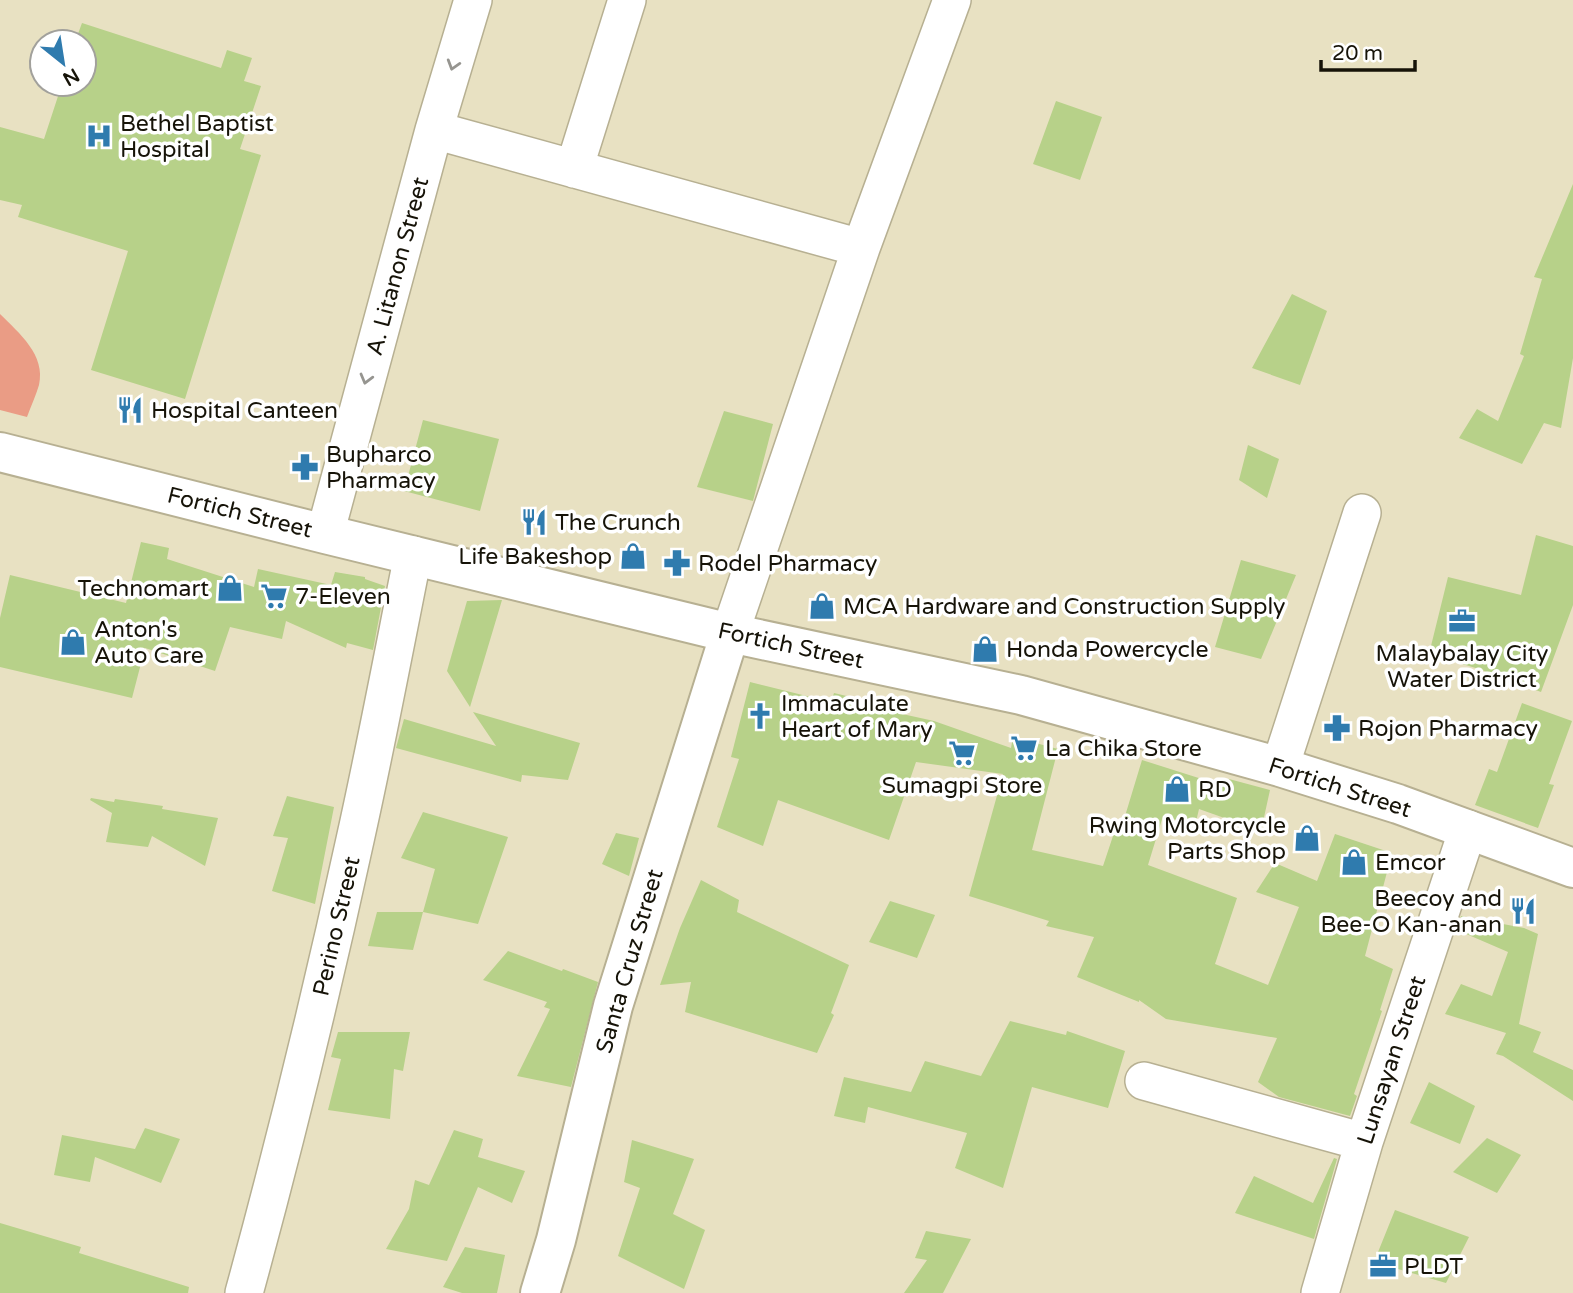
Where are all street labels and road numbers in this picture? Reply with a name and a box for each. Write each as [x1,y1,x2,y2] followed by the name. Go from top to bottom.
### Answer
[361,174,435,359] street label: A. Litanon Street
[164,481,315,545] street label: Fortich Street
[715,617,866,675] street label: Fortich Street
[1265,752,1415,824] street label: Fortich Street
[307,854,367,999] street label: Perino Street
[590,866,670,1057] street label: Santa Cruz Street
[1351,972,1433,1148] street label: Lunsayan Street

